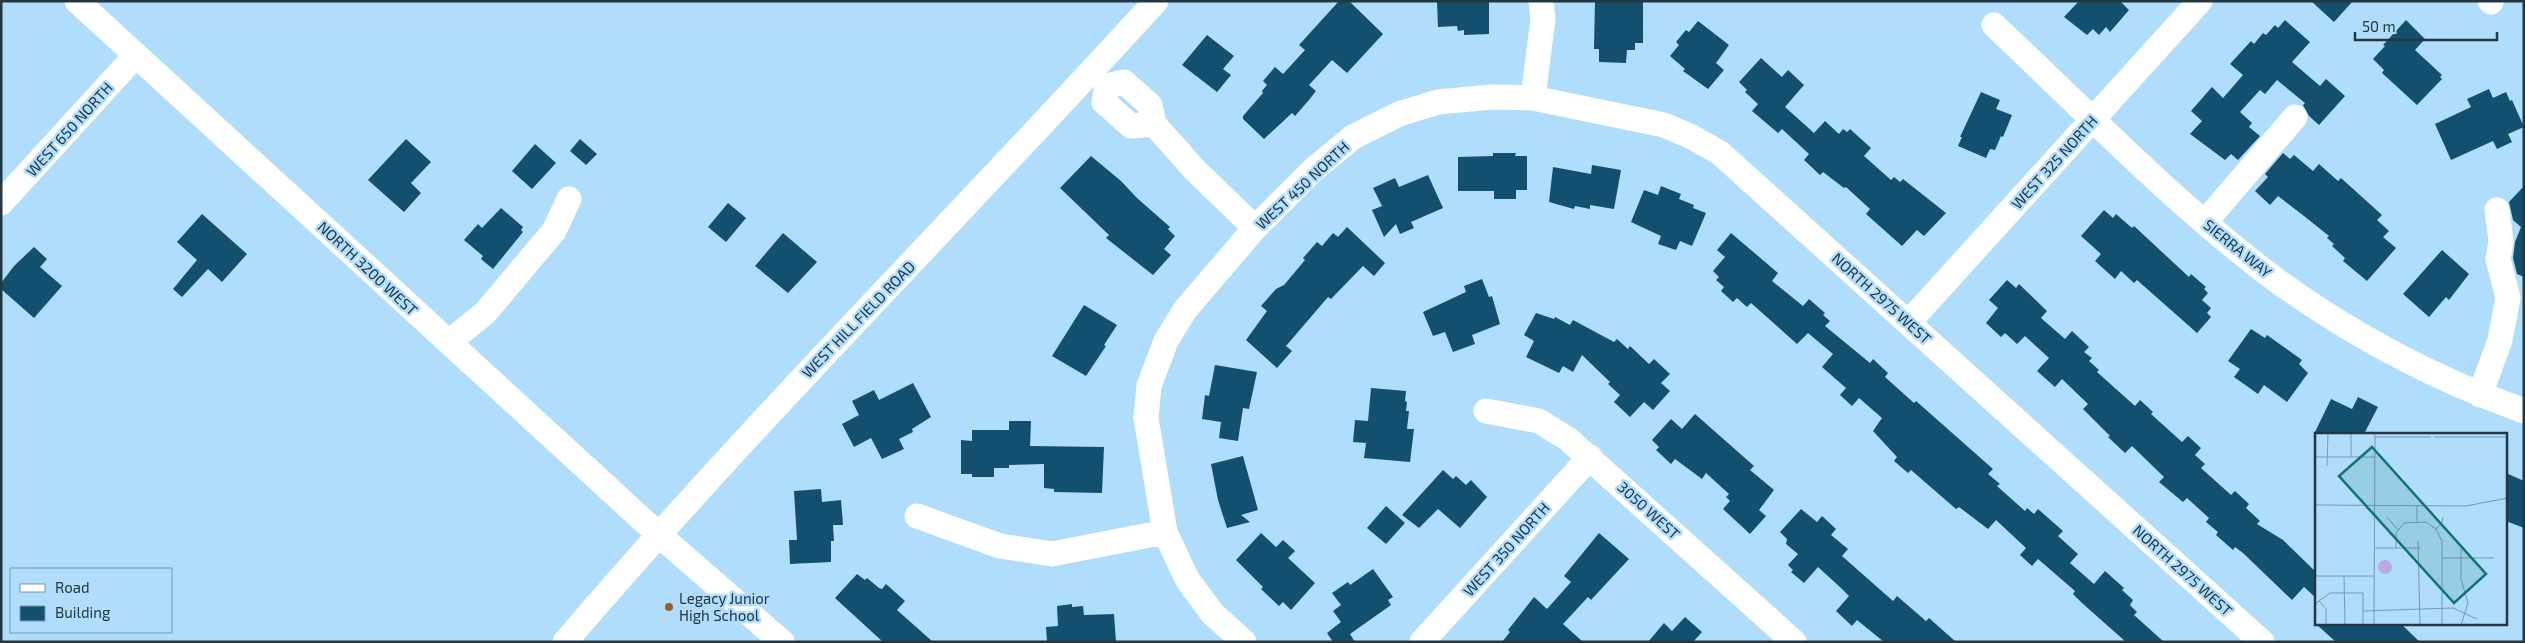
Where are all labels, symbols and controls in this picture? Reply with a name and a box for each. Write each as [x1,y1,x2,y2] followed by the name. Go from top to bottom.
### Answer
[2355,10,2498,42] scale bar
[2362,17,2396,35] text: 50 m
[22,78,116,180] street label: WEST 650 NORTH
[2007,112,2101,212] street label: WEST 325 NORTH
[1252,137,1352,233] street label: WEST 450 NORTH
[2200,215,2276,281] street label: SIERRA WAY
[314,217,422,319] street label: NORTH 3200 WEST
[1829,249,1936,348] street label: NORTH 2975 WEST
[798,257,918,381] street label: WEST HILL FIELD ROAD
[2315,433,2508,626] inset map
[1614,477,1684,543] street label: 3050 WEST
[1459,498,1553,600] street label: WEST 350 NORTH
[2130,521,2237,620] street label: NORTH 2975 WEST
[10,568,172,633] legend
[55,578,90,596] text: Road
[679,589,770,624] place label: Legacy Junior High School
[663,601,675,613] marker: Legacy Junior High School
[55,603,111,621] text: Building

